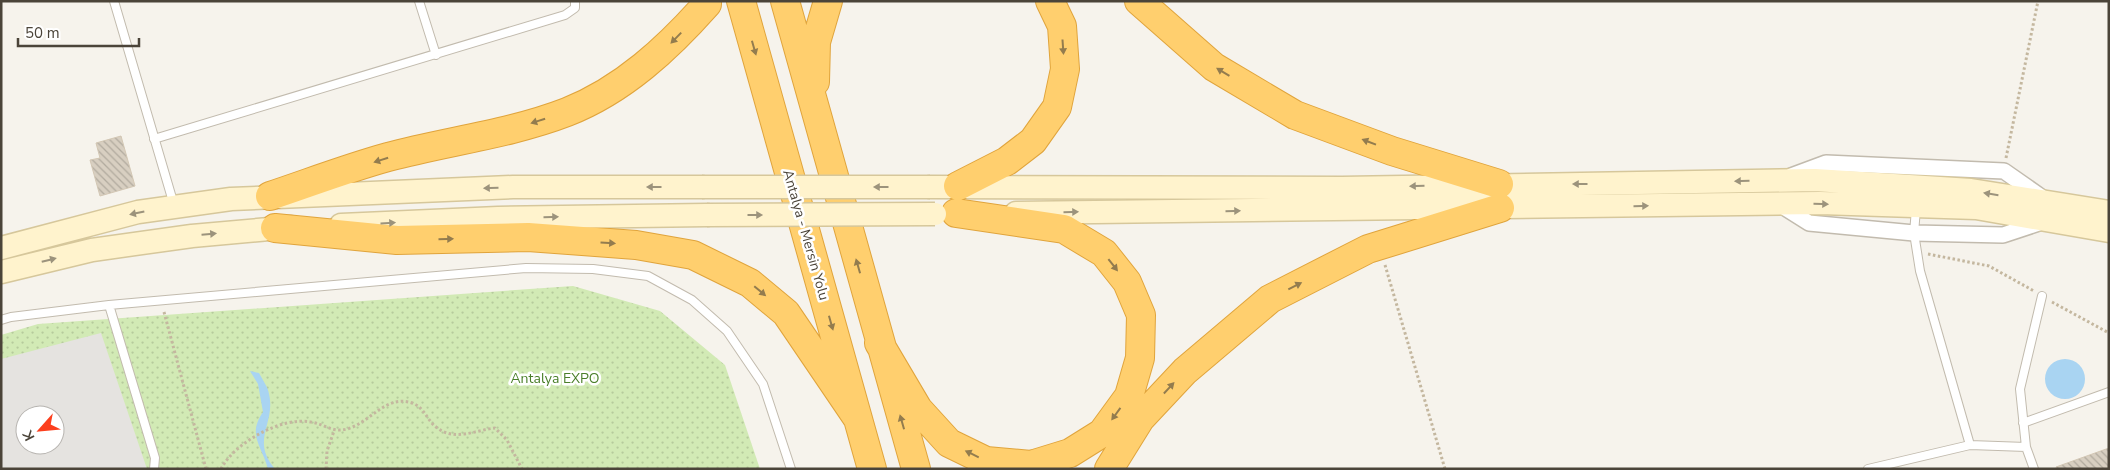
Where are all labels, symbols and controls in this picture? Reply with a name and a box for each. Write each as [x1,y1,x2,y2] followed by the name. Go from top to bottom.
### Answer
[18,15,139,47] scale bar
[25,23,60,43] text: 50 m
[670,32,682,44] one-way arrow
[1060,39,1068,55] one-way arrow
[750,41,758,56] one-way arrow
[1217,67,1230,76] one-way arrow
[531,118,546,125] one-way arrow
[1361,138,1376,146] one-way arrow
[373,156,388,164] one-way arrow
[778,167,834,303] street label: Antalya - Mersin Yolu
[1734,177,1750,185] one-way arrow
[1571,180,1587,188] one-way arrow
[1409,182,1425,190] one-way arrow
[645,183,661,191] one-way arrow
[873,183,889,191] one-way arrow
[483,184,499,192] one-way arrow
[1983,189,1999,197] one-way arrow
[1813,200,1829,208] one-way arrow
[1633,202,1649,210] one-way arrow
[1226,207,1242,215] one-way arrow
[1063,208,1079,216] one-way arrow
[130,209,145,217] one-way arrow
[748,211,764,219] one-way arrow
[543,213,559,221] one-way arrow
[381,218,397,226] one-way arrow
[201,230,217,238] one-way arrow
[438,235,454,243] one-way arrow
[600,239,616,247] one-way arrow
[41,256,56,264] one-way arrow
[853,258,861,273] one-way arrow
[1108,258,1119,271] one-way arrow
[1288,282,1302,290] one-way arrow
[753,286,766,297] one-way arrow
[827,315,835,330] one-way arrow
[510,369,600,388] park label: Antalya EXPO
[1163,382,1175,394] one-way arrow
[15,405,65,455] north arrow
[1110,407,1121,420] one-way arrow
[898,414,906,430] one-way arrow
[18,427,39,444] text: K
[965,450,979,458] one-way arrow

